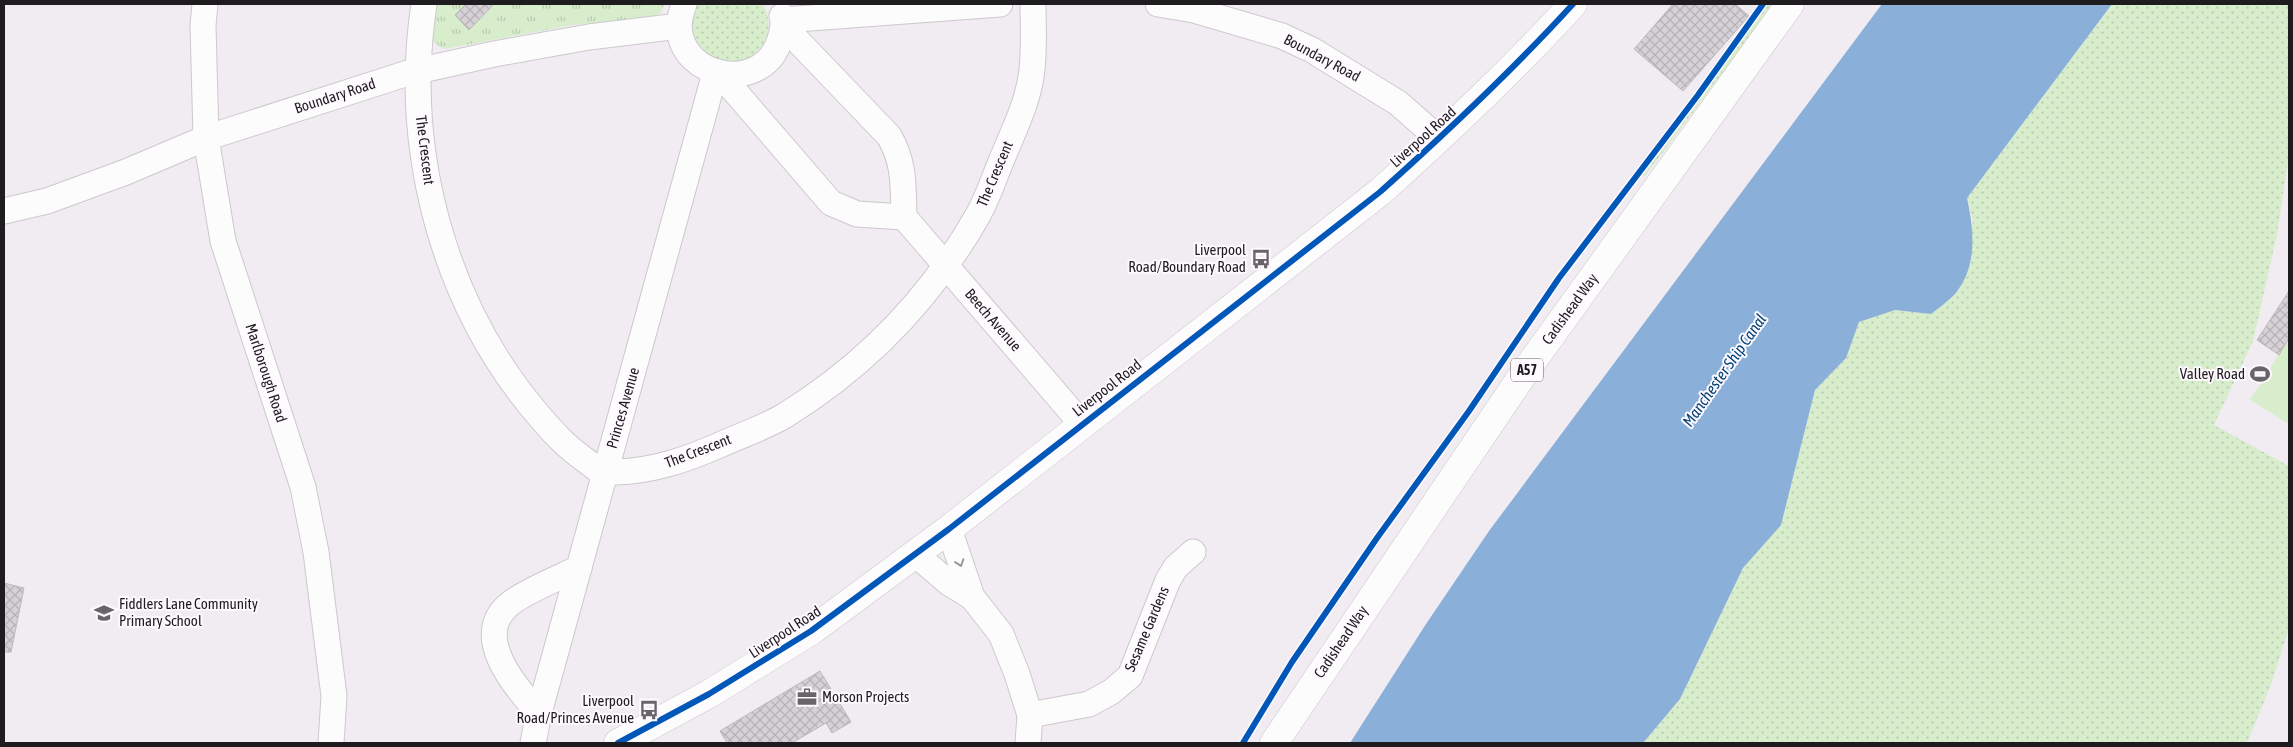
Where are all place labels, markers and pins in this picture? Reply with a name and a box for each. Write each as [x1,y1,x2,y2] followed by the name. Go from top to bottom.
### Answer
[1128,241,1246,275] place label: Liverpool Road/Boundary Road
[1250,248,1272,270] bus stop icon: Liverpool Road/Boundary Road
[2249,363,2271,385] sports icon: Valley Road
[2180,365,2245,382] place label: Valley Road
[119,595,258,629] place label: Fiddlers Lane Community Primary School
[93,602,115,624] school or university icon: Fiddlers Lane Community Primary School
[796,686,818,708] office icon: Morson Projects
[822,688,909,705] place label: Morson Projects
[517,692,634,726] place label: Liverpool Road/Princes Avenue
[638,699,660,721] bus stop icon: Liverpool Road/Princes Avenue

